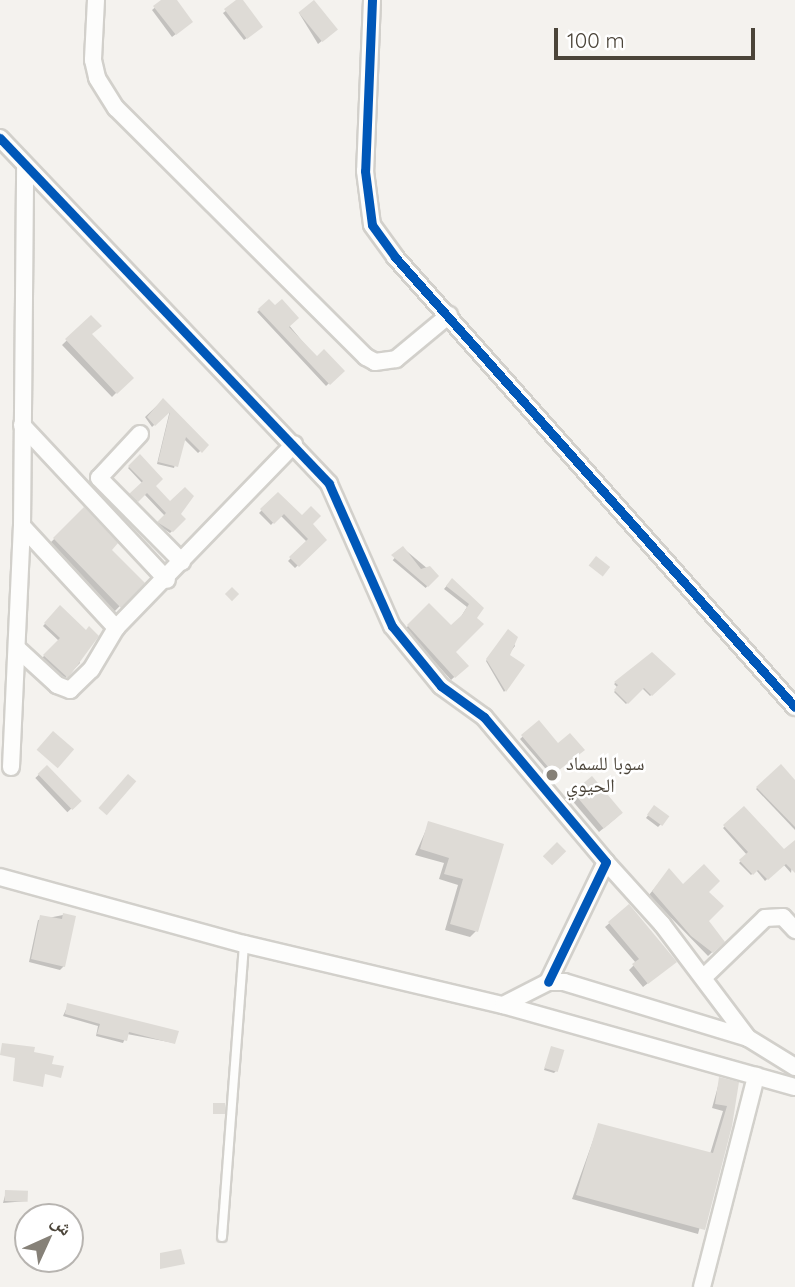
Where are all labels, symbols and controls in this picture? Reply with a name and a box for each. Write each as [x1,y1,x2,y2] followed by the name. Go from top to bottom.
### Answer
[557,14,758,58] scale bar
[567,27,625,53] text: 100 m
[566,753,644,797] place label: سوبا للسماد الحيوي
[544,767,560,783] marker: سوبا للسماد الحيوي
[14,1203,84,1273] north arrow
[47,1209,78,1240] text: ش

